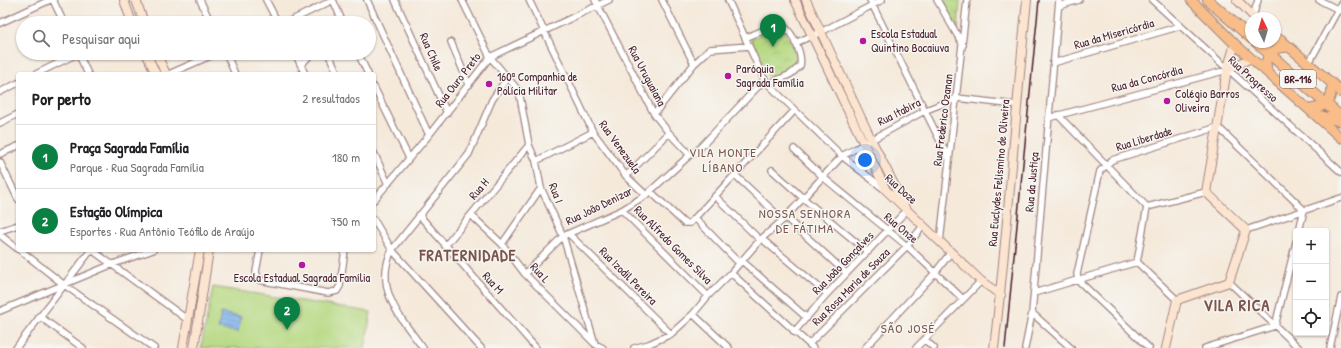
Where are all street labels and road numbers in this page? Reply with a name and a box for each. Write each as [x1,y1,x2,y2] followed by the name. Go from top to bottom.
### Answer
[1072,14,1156,53] street label: Rua da Misericórdia
[416,30,447,74] street label: Rua Chile
[624,43,671,109] street label: Rua Uruguaiana
[431,49,485,111] street label: Rua Ouro Preto
[1225,52,1282,106] street label: Rua Progresso
[1109,61,1185,96] street label: Rua da Concórdia
[1280,70,1316,88] road number: BR-116
[928,73,957,167] street label: Rua Frederico Ozanan
[874,93,924,130] street label: Rua Itabira
[984,98,1013,247] street label: Rua Euclydes Felismino de Oliveira
[595,117,646,177] street label: Rua Venezuela
[1114,122,1174,155] street label: Rua Liberdade
[1020,151,1043,213] street label: Rua da Justiça
[881,170,921,208] street label: Rua Doze
[465,174,493,203] street label: Rua H
[545,180,568,206] street label: Rua I
[563,182,635,229] street label: Rua João Denizar
[630,202,717,288] street label: Rua Alfredo Gomes Silva
[881,208,922,247] street label: Rua Onze
[808,227,878,298] street label: Rua João Gonçalves
[596,243,661,309] street label: Rua Izodil Pereira
[808,244,894,329] street label: Rua Rosa Maria de Souza
[527,259,555,287] street label: Rua L
[479,268,508,298] street label: Rua M

